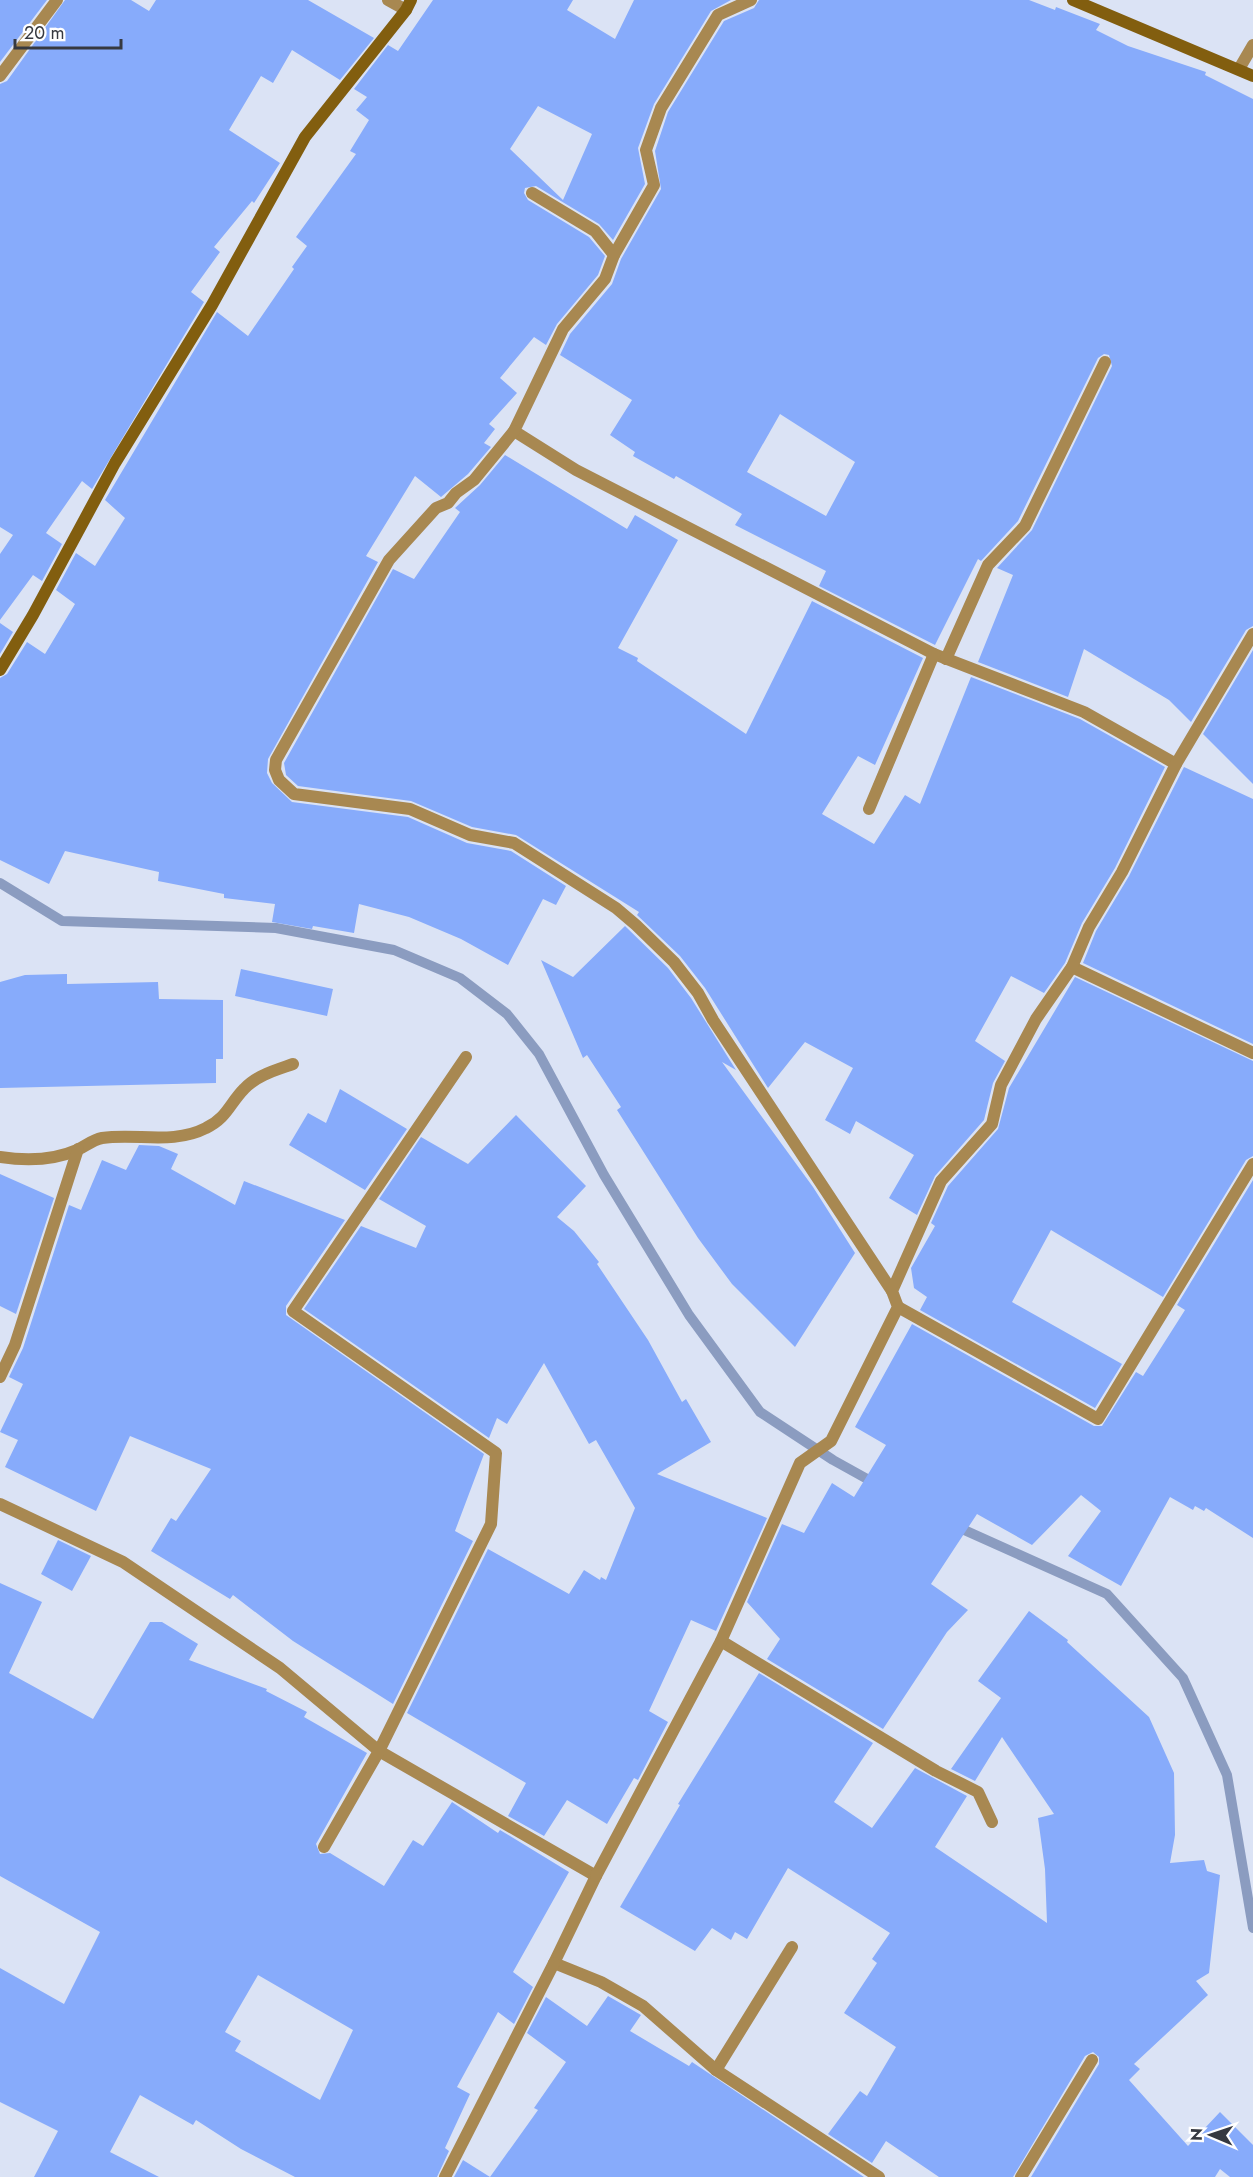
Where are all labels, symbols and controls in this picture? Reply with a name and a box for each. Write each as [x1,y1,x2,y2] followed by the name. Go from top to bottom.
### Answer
[15,12,122,50] scale bar
[24,20,64,46] text: 20 m
[1181,2105,1241,2165] north arrow
[1185,2128,1208,2141] text: N

